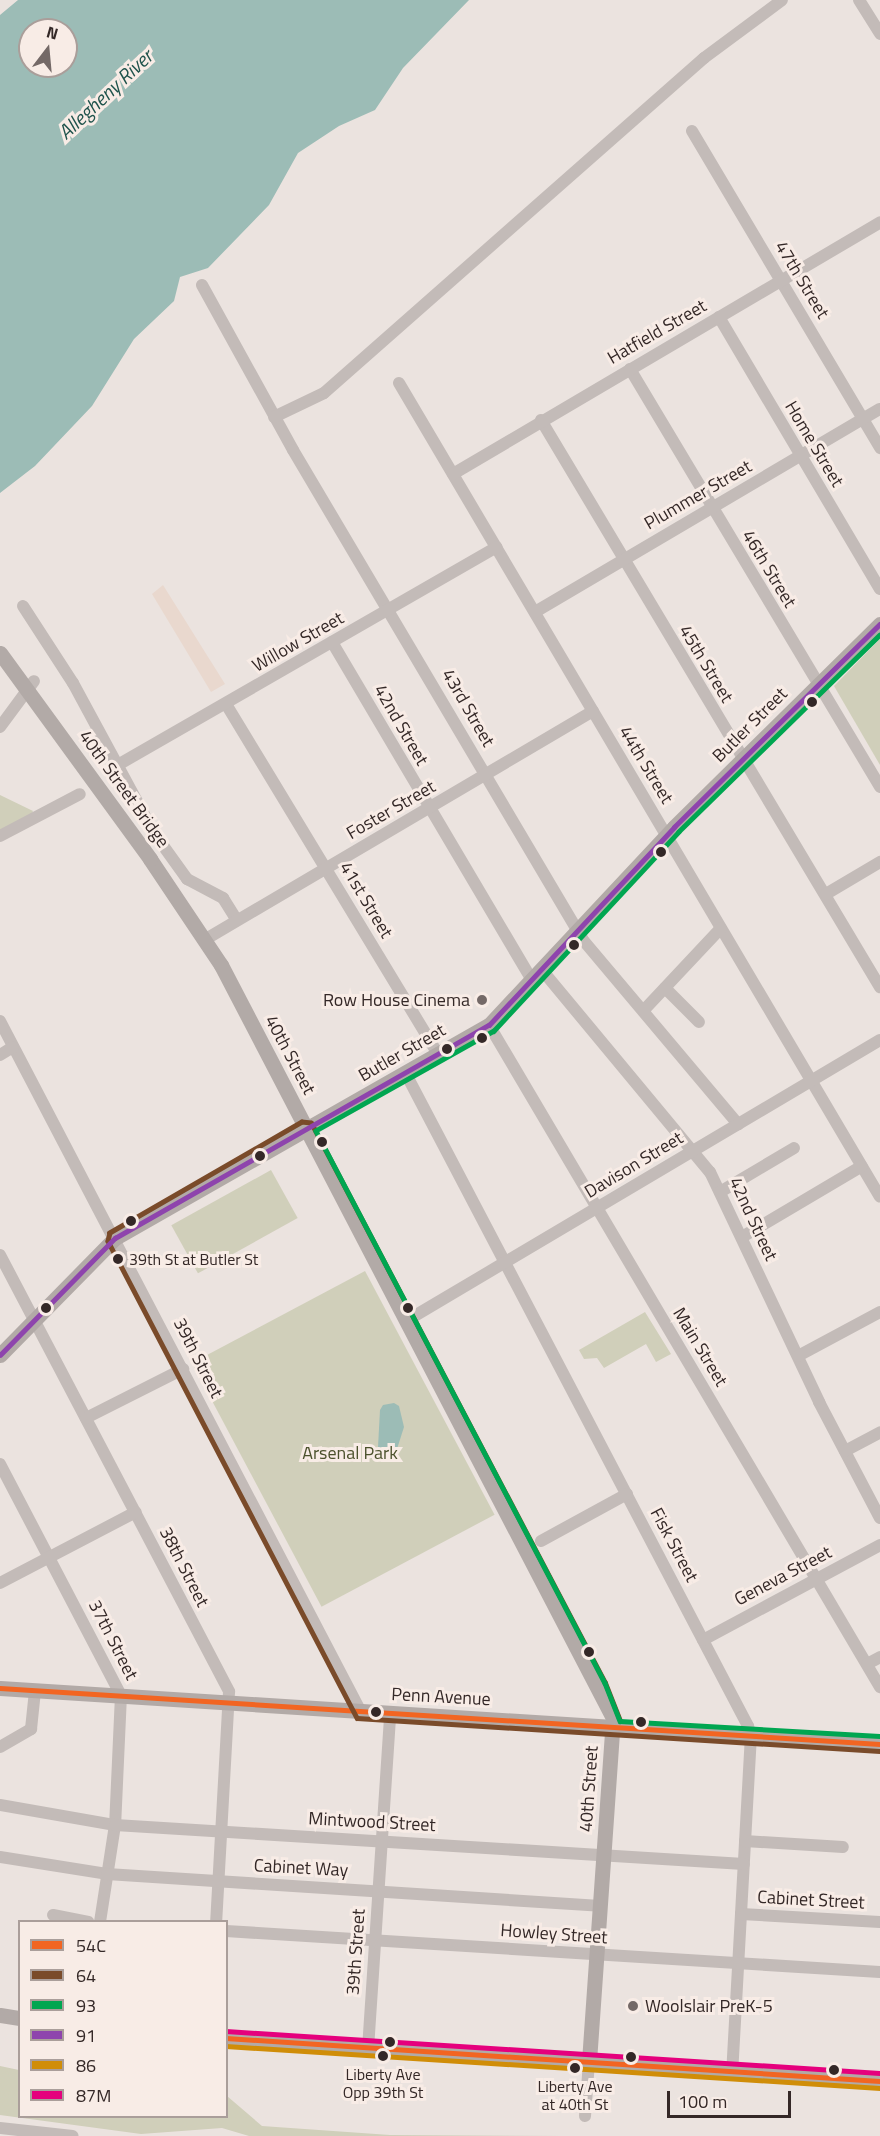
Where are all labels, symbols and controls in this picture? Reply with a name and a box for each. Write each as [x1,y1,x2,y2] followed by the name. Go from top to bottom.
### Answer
[18,18,78,78] north arrow
[44,20,61,46] text: N
[53,44,157,144] water label: Allegheny River
[770,237,834,323] street label: 47th Street
[604,295,710,369] street label: Hatfield Street
[780,397,848,491] street label: Home Street
[641,456,755,534] street label: Plummer Street
[737,526,801,612] street label: 46th Street
[249,607,347,677] street label: Willow Street
[674,621,738,707] street label: 45th Street
[437,665,499,751] street label: 43rd Street
[369,681,433,769] street label: 42nd Street
[708,683,792,767] street label: Butler Street
[806,696,818,708] unlabelled marker
[614,722,678,808] street label: 44th Street
[74,726,174,852] street label: 40th Street Bridge
[343,776,439,844] street label: Foster Street
[655,846,667,858] unlabelled marker
[335,858,397,942] street label: 41st Street
[568,939,580,951] unlabelled marker
[323,989,470,1011] place label: Row House Cinema
[475,993,489,1007] marker: Row House Cinema
[260,1012,320,1098] street label: 40th Street
[355,1019,449,1087] street label: Butler Street
[476,1032,488,1044] unlabelled marker
[441,1043,453,1055] unlabelled marker
[581,1127,687,1203] street label: Davison Street
[316,1136,328,1148] unlabelled marker
[254,1150,266,1162] unlabelled marker
[724,1174,782,1264] street label: 42nd Street
[125,1215,137,1227] unlabelled marker
[129,1249,258,1269] place label: 39th St at Butler St
[112,1253,124,1265] marker: 39th St at Butler St
[40,1302,52,1314] unlabelled marker
[402,1302,414,1314] unlabelled marker
[668,1304,732,1390] street label: Main Street
[169,1315,227,1401] street label: 39th Street
[302,1442,398,1464] park label: Arsenal Park
[646,1504,702,1586] street label: Fisk Street
[155,1524,213,1610] street label: 38th Street
[731,1541,835,1611] street label: Geneva Street
[84,1597,142,1683] street label: 37th Street
[583,1646,595,1658] unlabelled marker
[391,1684,491,1710] street label: Penn Avenue
[370,1706,382,1718] unlabelled marker
[635,1716,647,1728] unlabelled marker
[575,1745,603,1833] street label: 40th Street
[308,1808,436,1836] street label: Mintwood Street
[253,1855,349,1881] street label: Cabinet Way
[757,1886,865,1914] street label: Cabinet Street
[342,1908,370,1996] street label: 39th Street
[500,1919,608,1949] street label: Howley Street
[18,1920,228,2118] legend
[76,1932,106,1959] text: 54C
[76,1962,96,1989] text: 64
[76,1992,96,2019] text: 93
[645,1995,773,2017] place label: Woolslair PreK-5
[626,1999,640,2013] marker: Woolslair PreK-5
[76,2022,96,2049] text: 91
[384,2036,396,2048] unlabelled marker
[377,2050,389,2062] marker: Liberty Ave Opp 39th St
[625,2051,637,2063] unlabelled marker
[76,2052,96,2079] text: 86
[569,2062,581,2074] marker: Liberty Ave at 40th St
[343,2064,423,2102] place label: Liberty Ave Opp 39th St
[828,2064,840,2076] unlabelled marker
[538,2076,612,2114] place label: Liberty Ave at 40th St
[670,2079,794,2117] scale bar
[76,2082,111,2109] text: 87M
[678,2088,727,2115] text: 100 m

